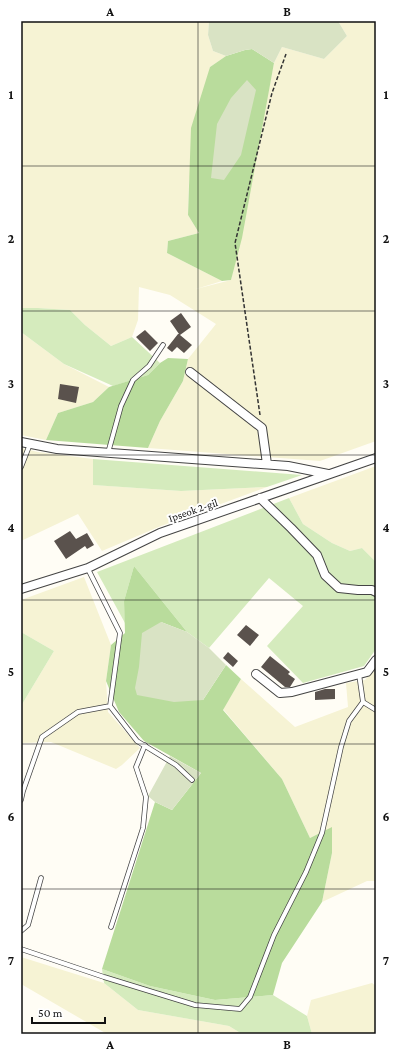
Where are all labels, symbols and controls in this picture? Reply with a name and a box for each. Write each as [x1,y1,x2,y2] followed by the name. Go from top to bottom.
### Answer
[105,4,114,19] text: A
[283,4,291,19] text: B
[9,87,14,102] text: 1
[384,87,389,102] text: 1
[8,231,15,246] text: 2
[383,231,390,246] text: 2
[8,376,14,391] text: 3
[383,376,389,391] text: 3
[167,496,220,525] street label: Ipseok 2-gil
[7,520,15,535] text: 4
[382,520,390,535] text: 4
[8,664,14,679] text: 5
[383,664,389,679] text: 5
[7,809,15,824] text: 6
[382,809,390,824] text: 6
[8,953,14,968] text: 7
[383,953,389,968] text: 7
[32,999,105,1025] scale bar
[38,1006,63,1020] text: 50 m
[105,1037,114,1052] text: A
[283,1037,291,1052] text: B

